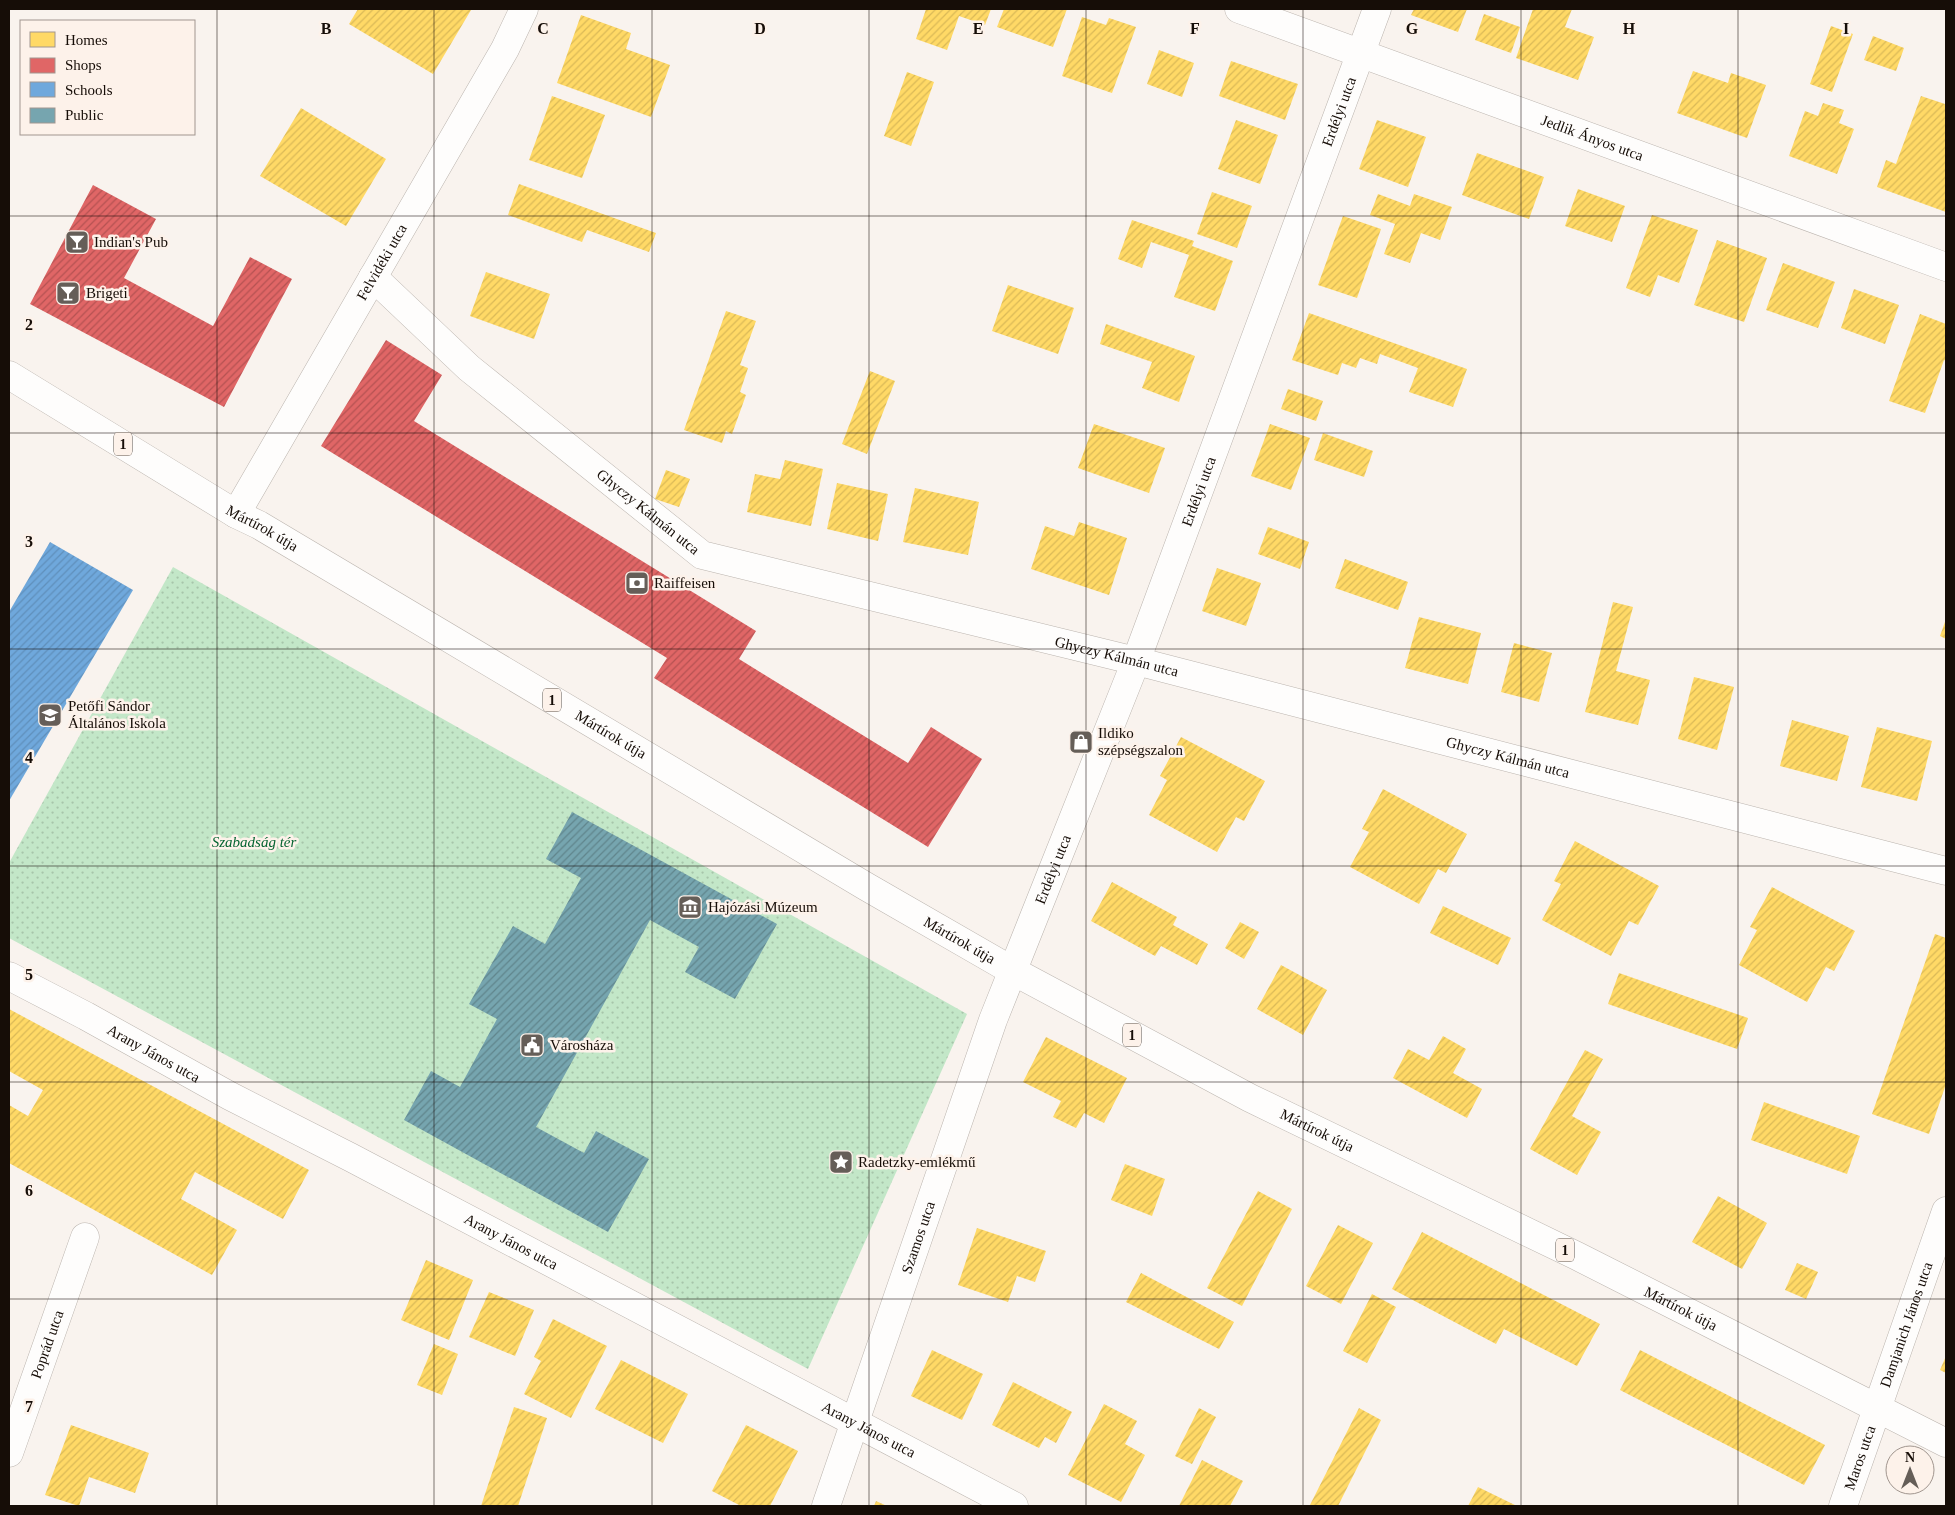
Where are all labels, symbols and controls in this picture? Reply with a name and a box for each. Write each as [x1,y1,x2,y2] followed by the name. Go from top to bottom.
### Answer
[20,20,195,135] legend
[321,20,332,37] text: B
[537,20,549,37] text: C
[754,20,766,37] text: D
[973,20,983,37] text: E
[1190,20,1200,37] text: F
[1406,20,1419,37] text: G
[1623,20,1636,37] text: H
[1843,20,1849,37] text: I
[65,32,108,48] text: Homes
[65,57,102,73] text: Shops
[1319,74,1359,149] street label: Erdélyi utca
[65,82,113,98] text: Schools
[65,107,104,123] text: Public
[1539,112,1646,164] street label: Jedlik Ányos utca
[353,221,410,303] street label: Felvidéki utca
[64,229,90,255] bar icon: Indian's Pub
[94,234,168,250] place label: Indian's Pub
[55,280,81,306] bar icon: Brigeti
[86,285,128,301] place label: Brigeti
[25,316,33,333] text: 2
[114,432,132,456] road number: 1
[1178,454,1219,529] street label: Erdélyi utca
[594,466,703,558] street label: Ghyczy Kálmán utca
[223,502,301,555] street label: Mártírok útja
[25,533,33,550] text: 3
[624,570,650,596] bank icon: Raiffeisen
[654,575,716,591] place label: Raiffeisen
[1053,633,1181,680] street label: Ghyczy Kálmán utca
[543,688,561,712] road number: 1
[68,698,166,731] place label: Petőfi Sándor Általános Iskola
[37,702,63,728] school or university icon: Petőfi Sándor Általános Iskola
[572,707,649,762] street label: Mártírok útja
[1098,725,1183,758] place label: Ildiko szépségszalon
[1068,729,1094,755] shop icon: Ildiko szépségszalon
[1445,734,1572,781] street label: Ghyczy Kálmán utca
[25,749,33,766] text: 4
[1032,832,1074,906] street label: Erdélyi utca
[212,834,296,850] park label: Szabadság tér
[677,894,703,920] museum icon: Hajózási Múzeum
[708,899,818,915] place label: Hajózási Múzeum
[921,913,998,967] street label: Mártírok útja
[25,966,33,983] text: 5
[104,1021,203,1086] street label: Arany János utca
[1123,1024,1141,1046] road number: 1
[519,1032,545,1058] public building icon: Városháza
[550,1037,614,1053] place label: Városháza
[1278,1106,1357,1155] street label: Mártírok útja
[828,1149,854,1175] place icon: Radetzky-emlékmű
[858,1154,976,1170] place label: Radetzky-emlékmű
[25,1182,33,1199] text: 6
[898,1199,938,1276] street label: Szamos utca
[462,1210,561,1273] street label: Arany János utca
[1556,1238,1574,1262] road number: 1
[1877,1260,1936,1390] street label: Damjanich János utca
[1642,1283,1720,1334] street label: Mártírok útja
[28,1308,67,1381] street label: Poprád utca
[25,1398,33,1415] text: 7
[819,1398,918,1461] street label: Arany János utca
[1841,1423,1879,1492] street label: Maros utca
[1885,1445,1935,1495] north arrow
[1905,1450,1915,1465] text: N

